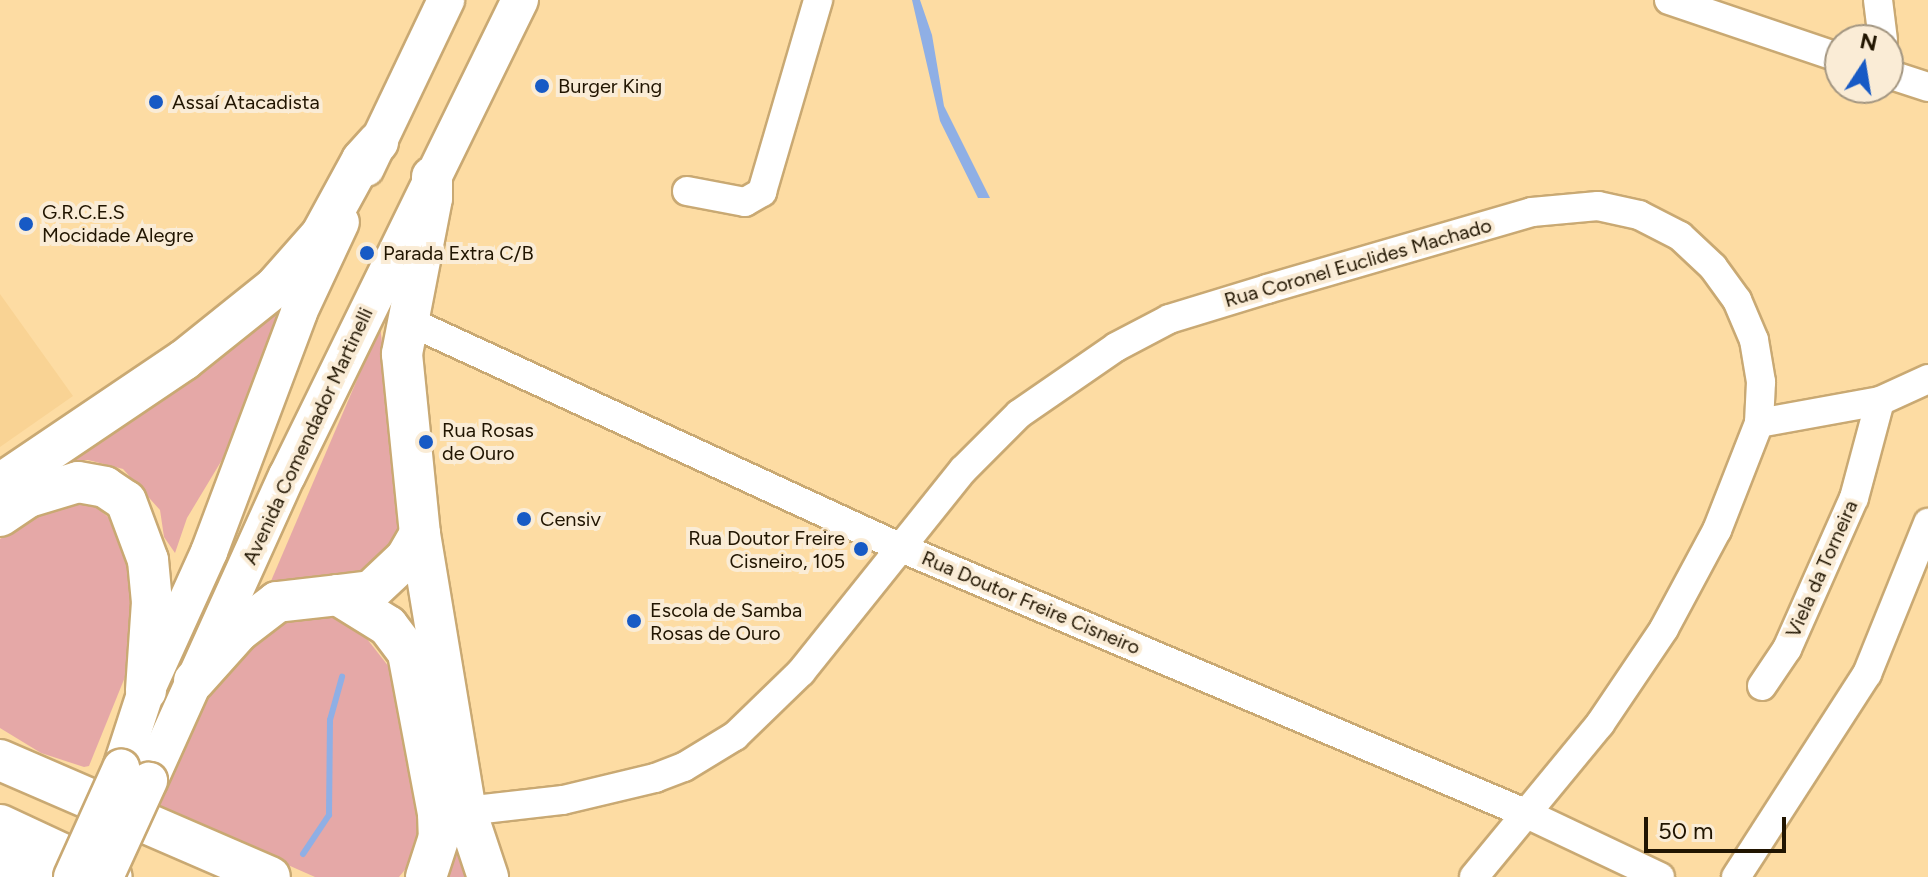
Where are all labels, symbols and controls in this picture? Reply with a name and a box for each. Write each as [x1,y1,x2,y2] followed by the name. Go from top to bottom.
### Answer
[1824,24,1904,104] north arrow
[1858,27,1880,57] text: N
[558,74,662,98] place label: Burger King
[533,77,551,95] marker: Burger King
[172,90,320,114] place label: Assaí Atacadista
[147,93,165,111] marker: Assaí Atacadista
[42,200,194,247] place label: G.R.C.E.S Mocidade Alegre
[1222,213,1494,313] street label: Rua Coronel Euclides Machado
[17,215,35,233] marker: G.R.C.E.S Mocidade Alegre
[383,241,534,265] place label: Parada Extra C/B
[358,244,376,262] marker: Parada Extra C/B
[238,304,378,568] street label: Avenida Comendador Martinelli
[442,418,534,465] place label: Rua Rosas de Ouro
[417,433,435,451] marker: Rua Rosas de Ouro
[1781,497,1863,641] street label: Viela da Torneira
[540,507,601,531] place label: Censiv
[515,510,533,528] marker: Censiv
[688,526,845,573] place label: Rua Doutor Freire Cisneiro, 105
[852,540,870,558] marker: Rua Doutor Freire Cisneiro, 105
[918,546,1144,660] street label: Rua Doutor Freire Cisneiro
[650,598,802,645] place label: Escola de Samba Rosas de Ouro
[625,612,643,630] marker: Escola de Samba Rosas de Ouro
[1648,801,1790,851] scale bar
[1658,816,1714,845] text: 50 m

